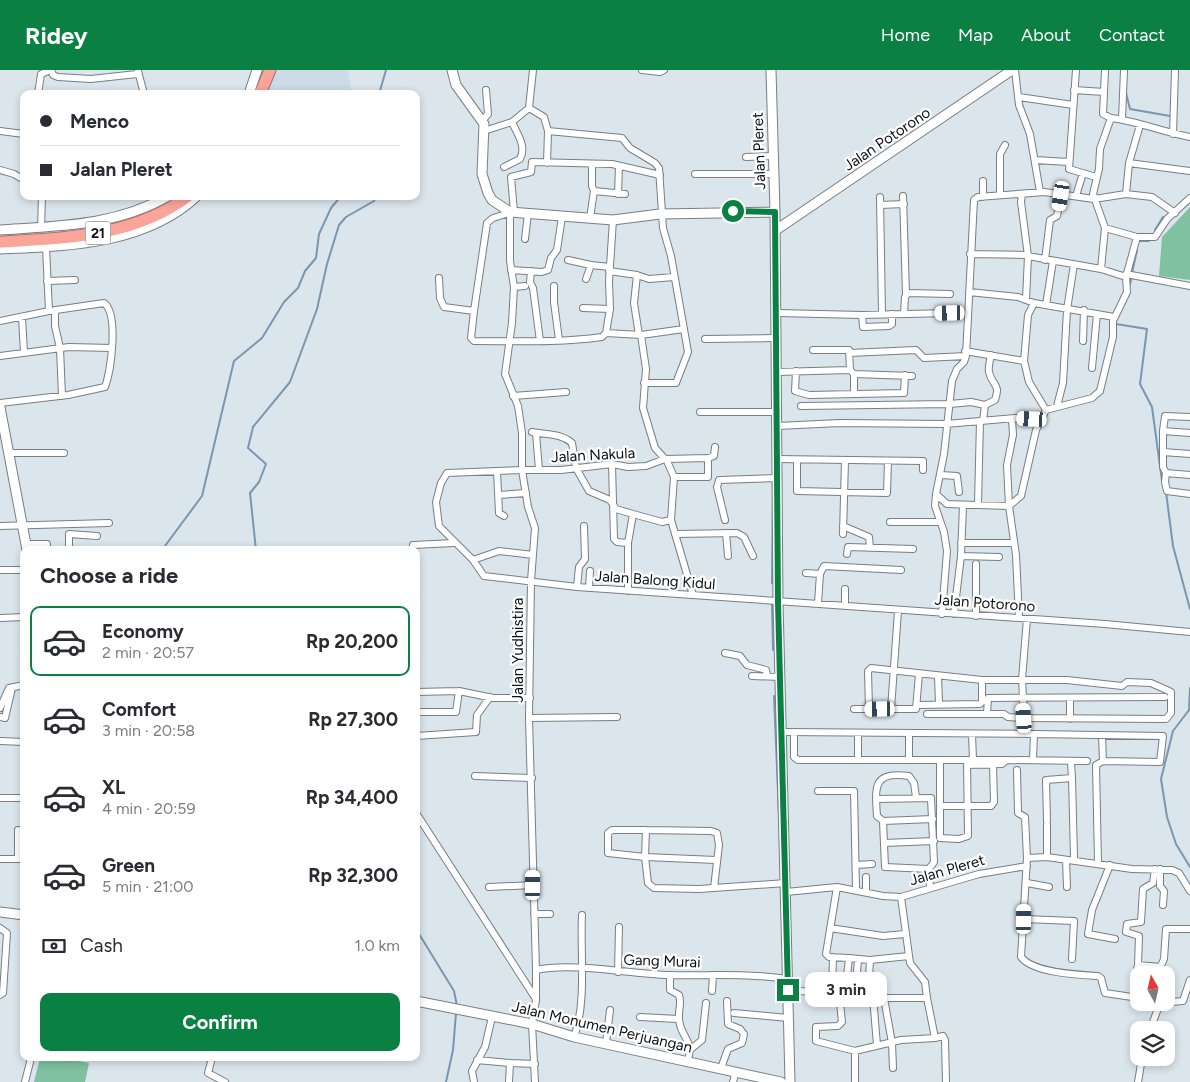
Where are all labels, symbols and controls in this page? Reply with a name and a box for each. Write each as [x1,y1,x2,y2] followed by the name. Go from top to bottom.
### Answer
[25,21,88,50] text: Ridey
[881,24,930,46] text: Home
[958,24,993,46] text: Map
[1021,24,1071,46] text: About
[1099,24,1165,46] text: Contact
[840,103,934,175] street label: Jalan Potorono
[70,110,129,133] text: Menco
[749,112,769,190] street label: Jalan Pleret
[70,158,173,181] text: Jalan Pleret
[1051,180,1070,212] car
[722,200,744,222] route start
[86,222,110,244] road number: 21
[934,305,965,321] car
[1016,411,1047,427] car
[550,444,636,466] street label: Jalan Nakula
[40,562,178,589] text: Choose a ride
[594,567,716,593] street label: Jalan Balong Kidul
[934,591,1036,616] street label: Jalan Potorono
[509,598,527,702] street label: Jalan Yudhistira
[42,619,87,664] icon: car
[102,620,184,643] text: Economy
[306,630,398,653] text: Rp 20,200
[102,643,194,662] text: 2 min · 20:57
[42,697,87,742] icon: car
[102,698,177,721] text: Comfort
[864,701,895,717] car
[1015,703,1032,733] car
[308,708,398,731] text: Rp 27,300
[102,721,195,740] text: 3 min · 20:58
[42,775,87,820] icon: car
[102,776,125,799] text: XL
[306,786,398,809] text: Rp 34,400
[102,799,196,818] text: 4 min · 20:59
[907,851,987,889] street label: Jalan Pleret
[42,853,87,898] icon: car
[102,854,155,877] text: Green
[308,864,398,887] text: Rp 32,300
[525,870,540,900] car
[102,877,194,896] text: 5 min · 21:00
[1016,904,1031,934] car
[40,932,68,960] icon: cash
[80,934,123,957] text: Cash
[354,936,400,955] text: 1.0 km
[623,951,701,971] street label: Gang Murai
[1130,966,1175,1011] north arrow
[1130,966,1175,1066] map controls
[806,972,888,1008] callout: 3 min
[777,979,799,1001] route end
[826,980,866,999] text: 3 min
[40,993,400,1051] button: Confirm
[510,997,694,1057] street label: Jalan Monumen Perjuangan
[1130,1021,1175,1066] button: layers

